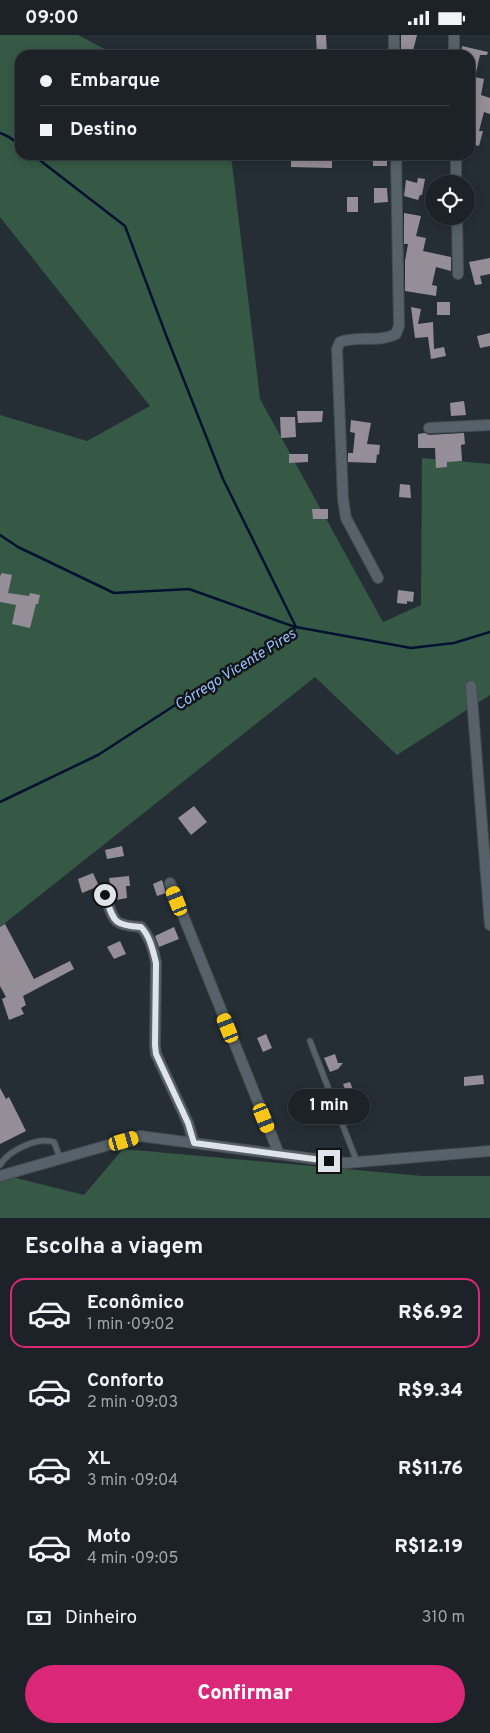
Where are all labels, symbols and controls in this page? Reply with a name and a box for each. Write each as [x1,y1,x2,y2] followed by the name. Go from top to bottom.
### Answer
[25,6,79,30] text: 09:00
[70,69,160,93] text: Embarque
[70,118,137,142] text: Destino
[425,175,475,225] map controls
[425,175,475,225] button: locate
[172,625,300,715] water label: Córrego Vicente Pires
[94,884,116,906] route start
[164,884,189,918] car
[215,1011,240,1045] car
[288,1089,370,1123] callout: 1 min
[309,1096,349,1116] text: 1 min
[251,1101,276,1135] car
[107,1130,140,1152] car
[318,1150,340,1172] route end
[25,1234,203,1261] text: Escolha a viagem
[27,1291,72,1336] icon: car
[87,1291,184,1315] text: Econômico
[398,1301,463,1325] text: R$6.92
[87,1315,174,1335] text: 1 min · 09:02
[27,1369,72,1414] icon: car
[87,1369,164,1393] text: Conforto
[398,1379,463,1403] text: R$9.34
[87,1393,178,1413] text: 2 min · 09:03
[27,1447,72,1492] icon: car
[87,1447,110,1471] text: XL
[398,1457,463,1481] text: R$11.76
[87,1471,178,1491] text: 3 min · 09:04
[27,1525,72,1570] icon: car
[87,1525,131,1549] text: Moto
[395,1535,463,1559] text: R$12.19
[87,1549,178,1569] text: 4 min · 09:05
[25,1604,53,1632] icon: cash
[65,1606,137,1630] text: Dinheiro
[422,1608,465,1628] text: 310 m
[25,1665,465,1723] button: Confirmar

